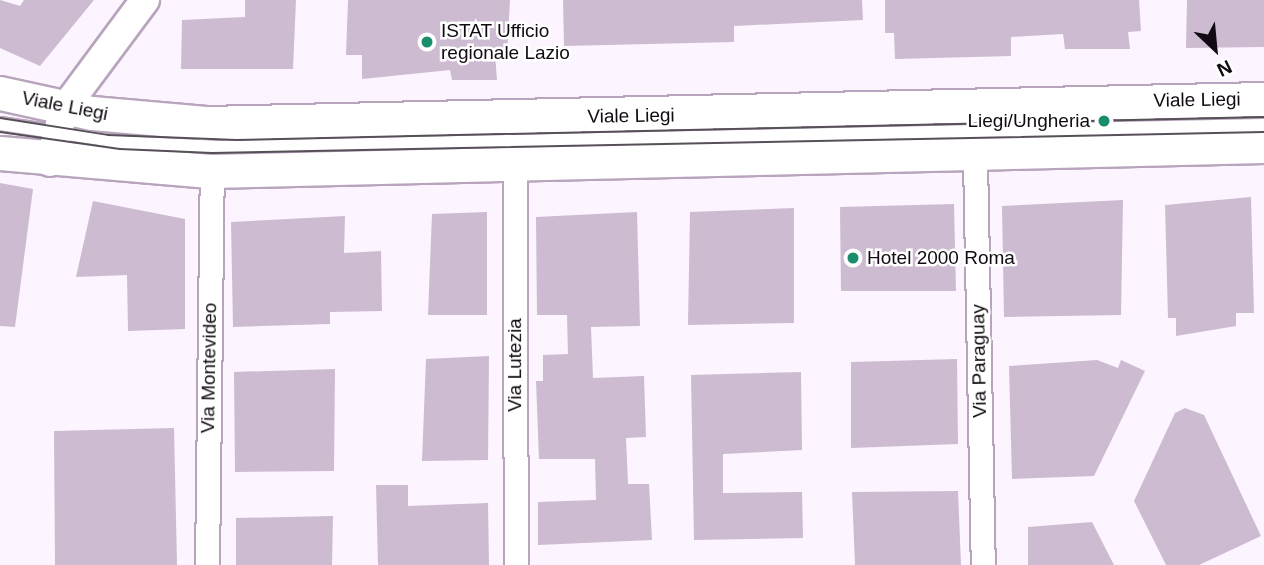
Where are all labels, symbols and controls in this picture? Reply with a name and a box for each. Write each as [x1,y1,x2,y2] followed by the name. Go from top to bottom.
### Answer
[1180,14,1250,84] north arrow
[441,20,570,64] place label: ISTAT Ufficio regionale Lazio
[419,34,435,50] marker: ISTAT Ufficio regionale Lazio
[1214,56,1235,81] text: N
[20,86,110,126] street label: Viale Liegi
[1153,88,1241,112] street label: Viale Liegi
[587,104,675,128] street label: Viale Liegi
[967,110,1090,132] place label: Liegi/Ungheria
[1096,113,1112,129] marker: Liegi/Ungheria
[867,247,1015,269] place label: Hotel 2000 Roma
[845,250,861,266] marker: Hotel 2000 Roma
[196,302,222,434] street label: Via Montevideo
[967,304,991,418] street label: Via Paraguay
[504,318,526,412] street label: Via Lutezia

